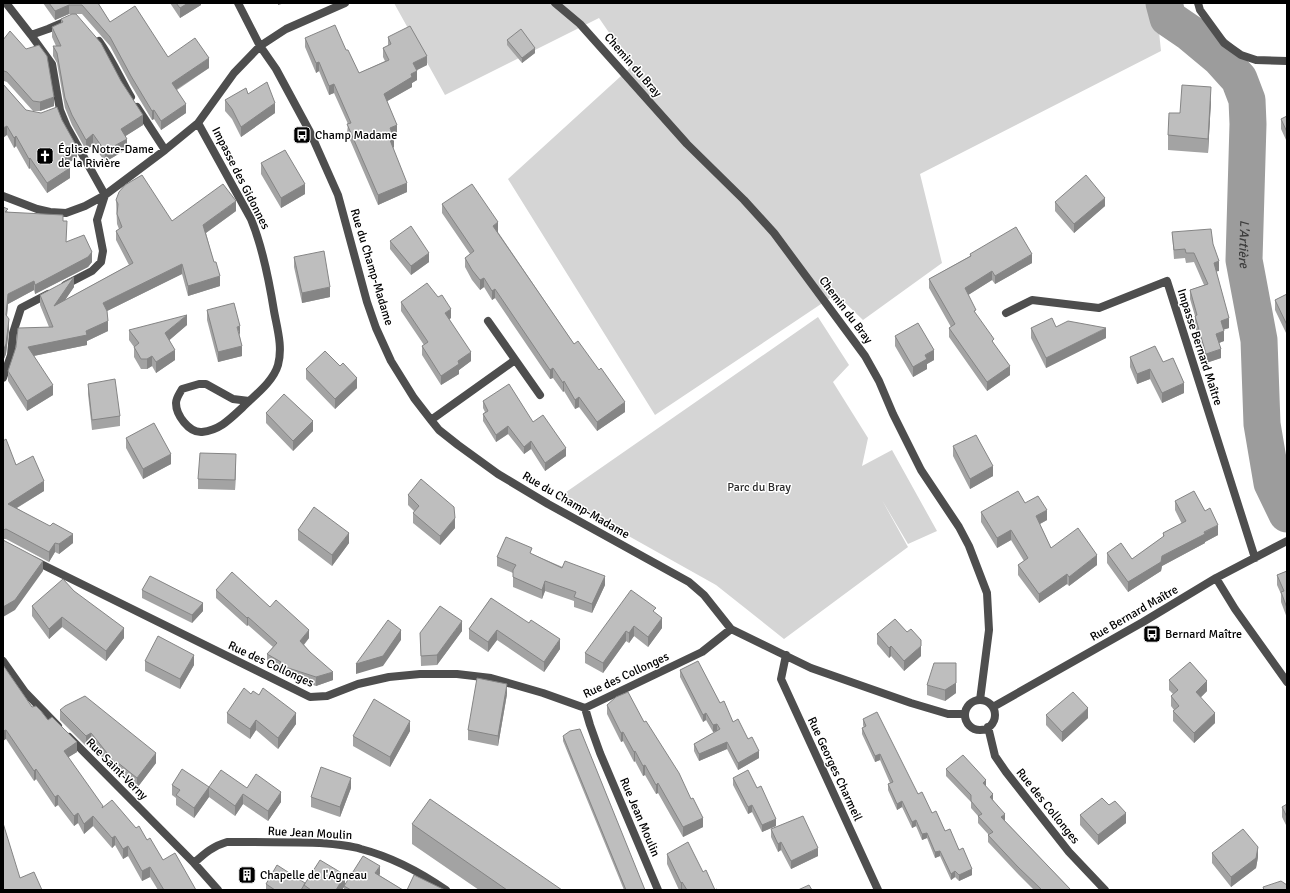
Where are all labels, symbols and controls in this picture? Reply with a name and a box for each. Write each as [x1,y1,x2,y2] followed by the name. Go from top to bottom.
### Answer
[601,30,665,101] street label: Chemin du Bray
[208,125,273,232] street label: Impasse des Gidonnes
[292,125,312,145] bus stop icon: Champ Madame
[315,128,397,143] place label: Champ Madame
[58,142,154,171] place label: Église Notre-Dame de la Rivière
[35,146,55,166] church icon: Église Notre-Dame de la Rivière
[347,207,396,327] street label: Rue du Champ-Madame
[1235,220,1253,271] water label: L'Artière
[815,274,876,347] street label: Chemin du Bray
[1174,287,1225,407] street label: Impasse Bernard Maître
[519,469,632,542] street label: Rue du Champ-Madame
[727,480,791,495] park label: Parc du Bray
[1088,582,1181,645] street label: Rue Bernard Maître
[1142,624,1162,644] bus stop icon: Bernard Maître
[1165,627,1242,642] place label: Bernard Maître
[225,638,316,691] street label: Rue des Collonges
[581,649,672,702] street label: Rue des Collonges
[804,715,865,824] street label: Rue Georges Charmeil
[83,735,151,804] street label: Rue Saint-Verny
[1013,765,1083,847] street label: Rue des Collonges
[616,775,663,859] street label: Rue Jean Moulin
[267,824,353,843] street label: Rue Jean Moulin
[237,865,257,885] building icon: Chapelle de l'Agneau
[260,868,367,883] place label: Chapelle de l'Agneau

